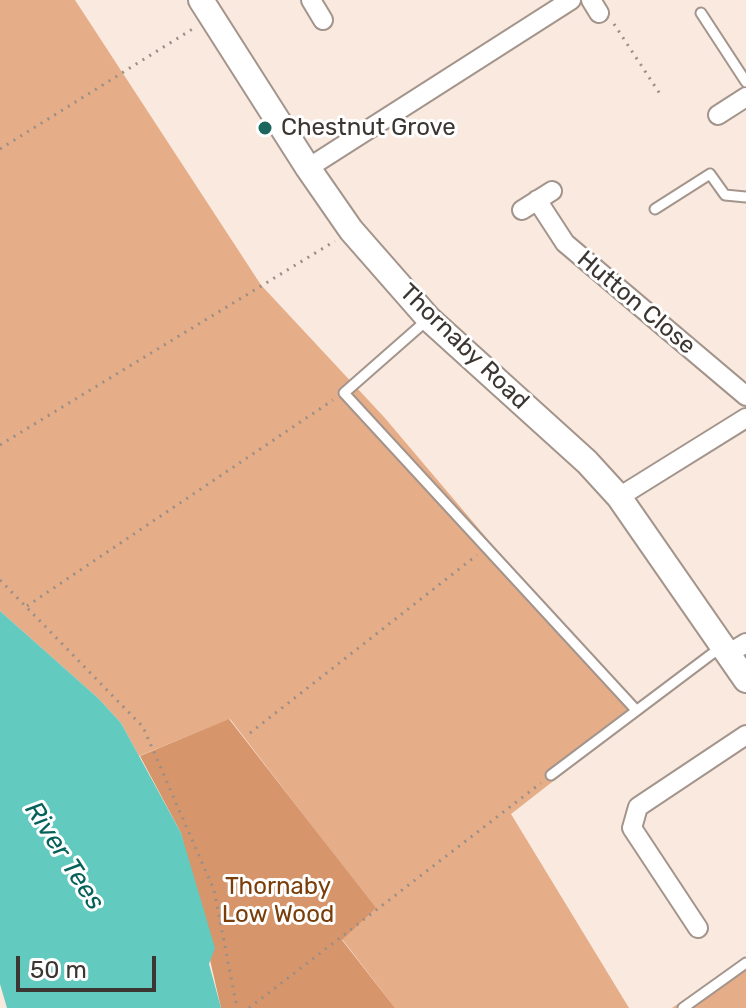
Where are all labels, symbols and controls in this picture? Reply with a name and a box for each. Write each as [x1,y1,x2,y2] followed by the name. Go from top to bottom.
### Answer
[281,114,456,142] place label: Chestnut Grove
[256,119,274,137] marker: Chestnut Grove
[571,245,701,361] street label: Hutton Close
[393,278,535,416] street label: Thornaby Road
[17,796,111,916] water label: River Tees
[222,873,334,929] park label: Thornaby Low Wood
[20,940,160,990] scale bar
[30,956,87,984] text: 50 m

